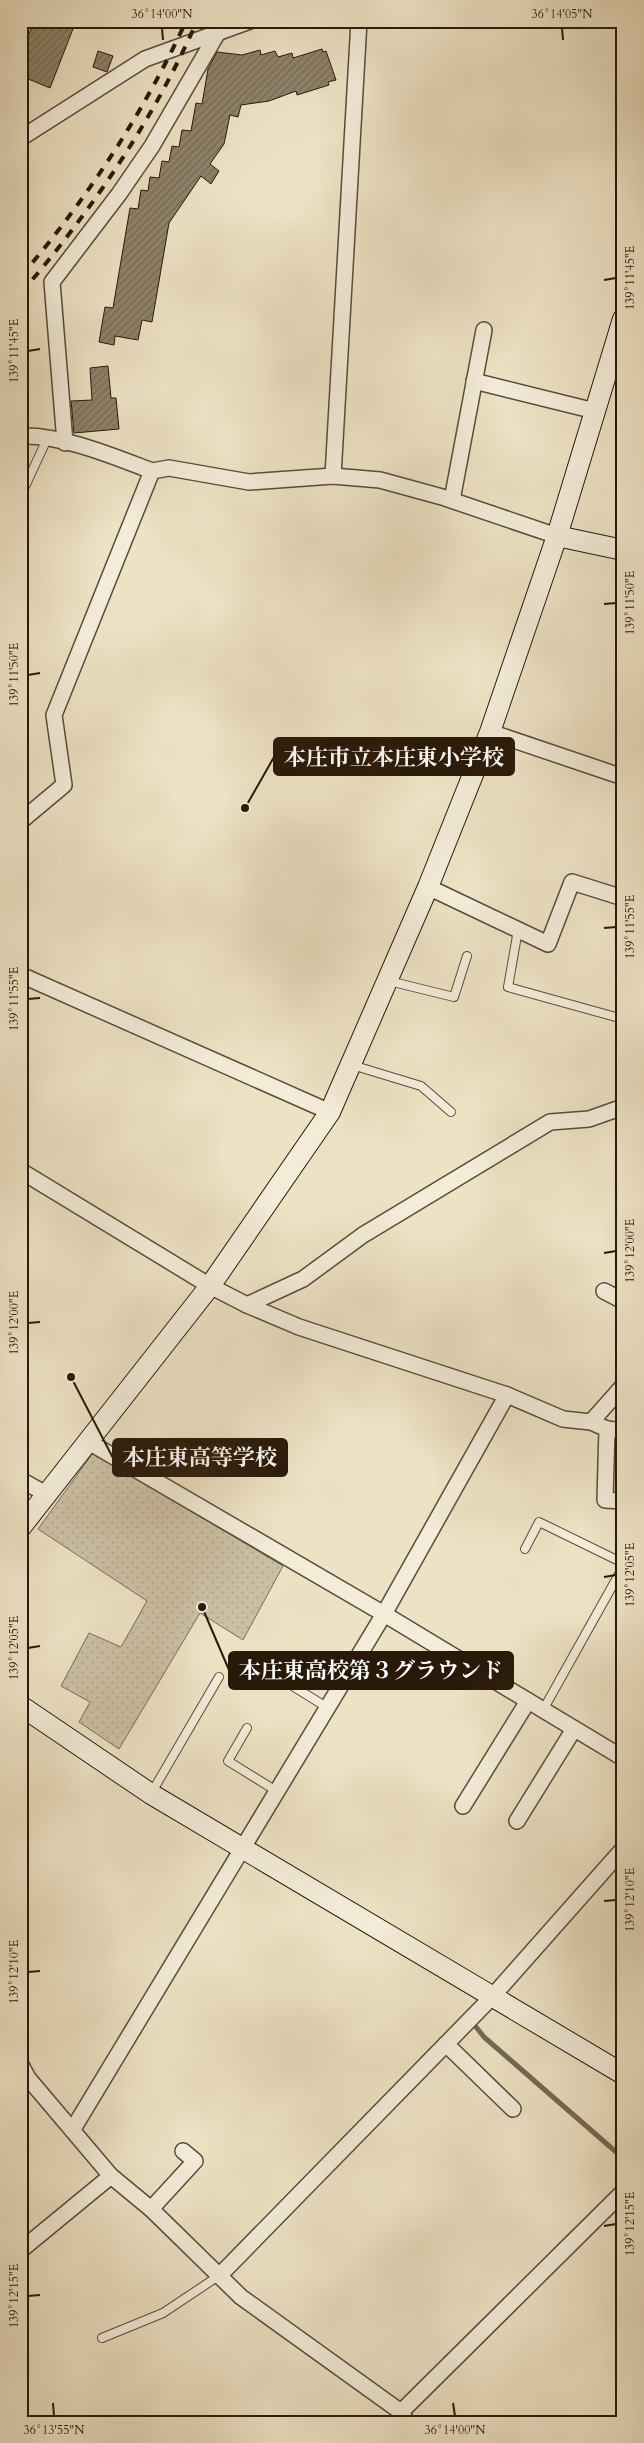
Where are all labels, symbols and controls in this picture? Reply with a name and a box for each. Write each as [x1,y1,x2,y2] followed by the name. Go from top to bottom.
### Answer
[132,6,193,22] text: 36°14'00"N
[532,6,593,22] text: 36°14'05"N
[622,246,638,310] text: 139°11'45"E
[6,319,22,383] text: 139°11'45"E
[622,571,638,635] text: 139°11'50"E
[6,643,22,707] text: 139°11'50"E
[274,738,514,775] callout: 本庄市立本庄東小学校
[284,743,504,773] text: 本庄市立本庄東小学校
[622,895,638,959] text: 139°11'55"E
[6,967,22,1031] text: 139°11'55"E
[622,1219,638,1283] text: 139°12'00"E
[6,1291,22,1355] text: 139°12'00"E
[113,1439,287,1476] callout: 本庄東高等学校
[123,1443,277,1473] text: 本庄東高等学校
[622,1543,638,1607] text: 139°12'05"E
[6,1616,22,1680] text: 139°12'05"E
[229,1652,513,1689] callout: 本庄東高校第３グラウンド
[239,1656,503,1686] text: 本庄東高校第３グラウンド
[622,1868,638,1932] text: 139°12'10"E
[6,1940,22,2004] text: 139°12'10"E
[622,2192,638,2256] text: 139°12'15"E
[6,2264,22,2328] text: 139°12'15"E
[24,2422,85,2438] text: 36°13'55"N
[425,2422,486,2438] text: 36°14'00"N

